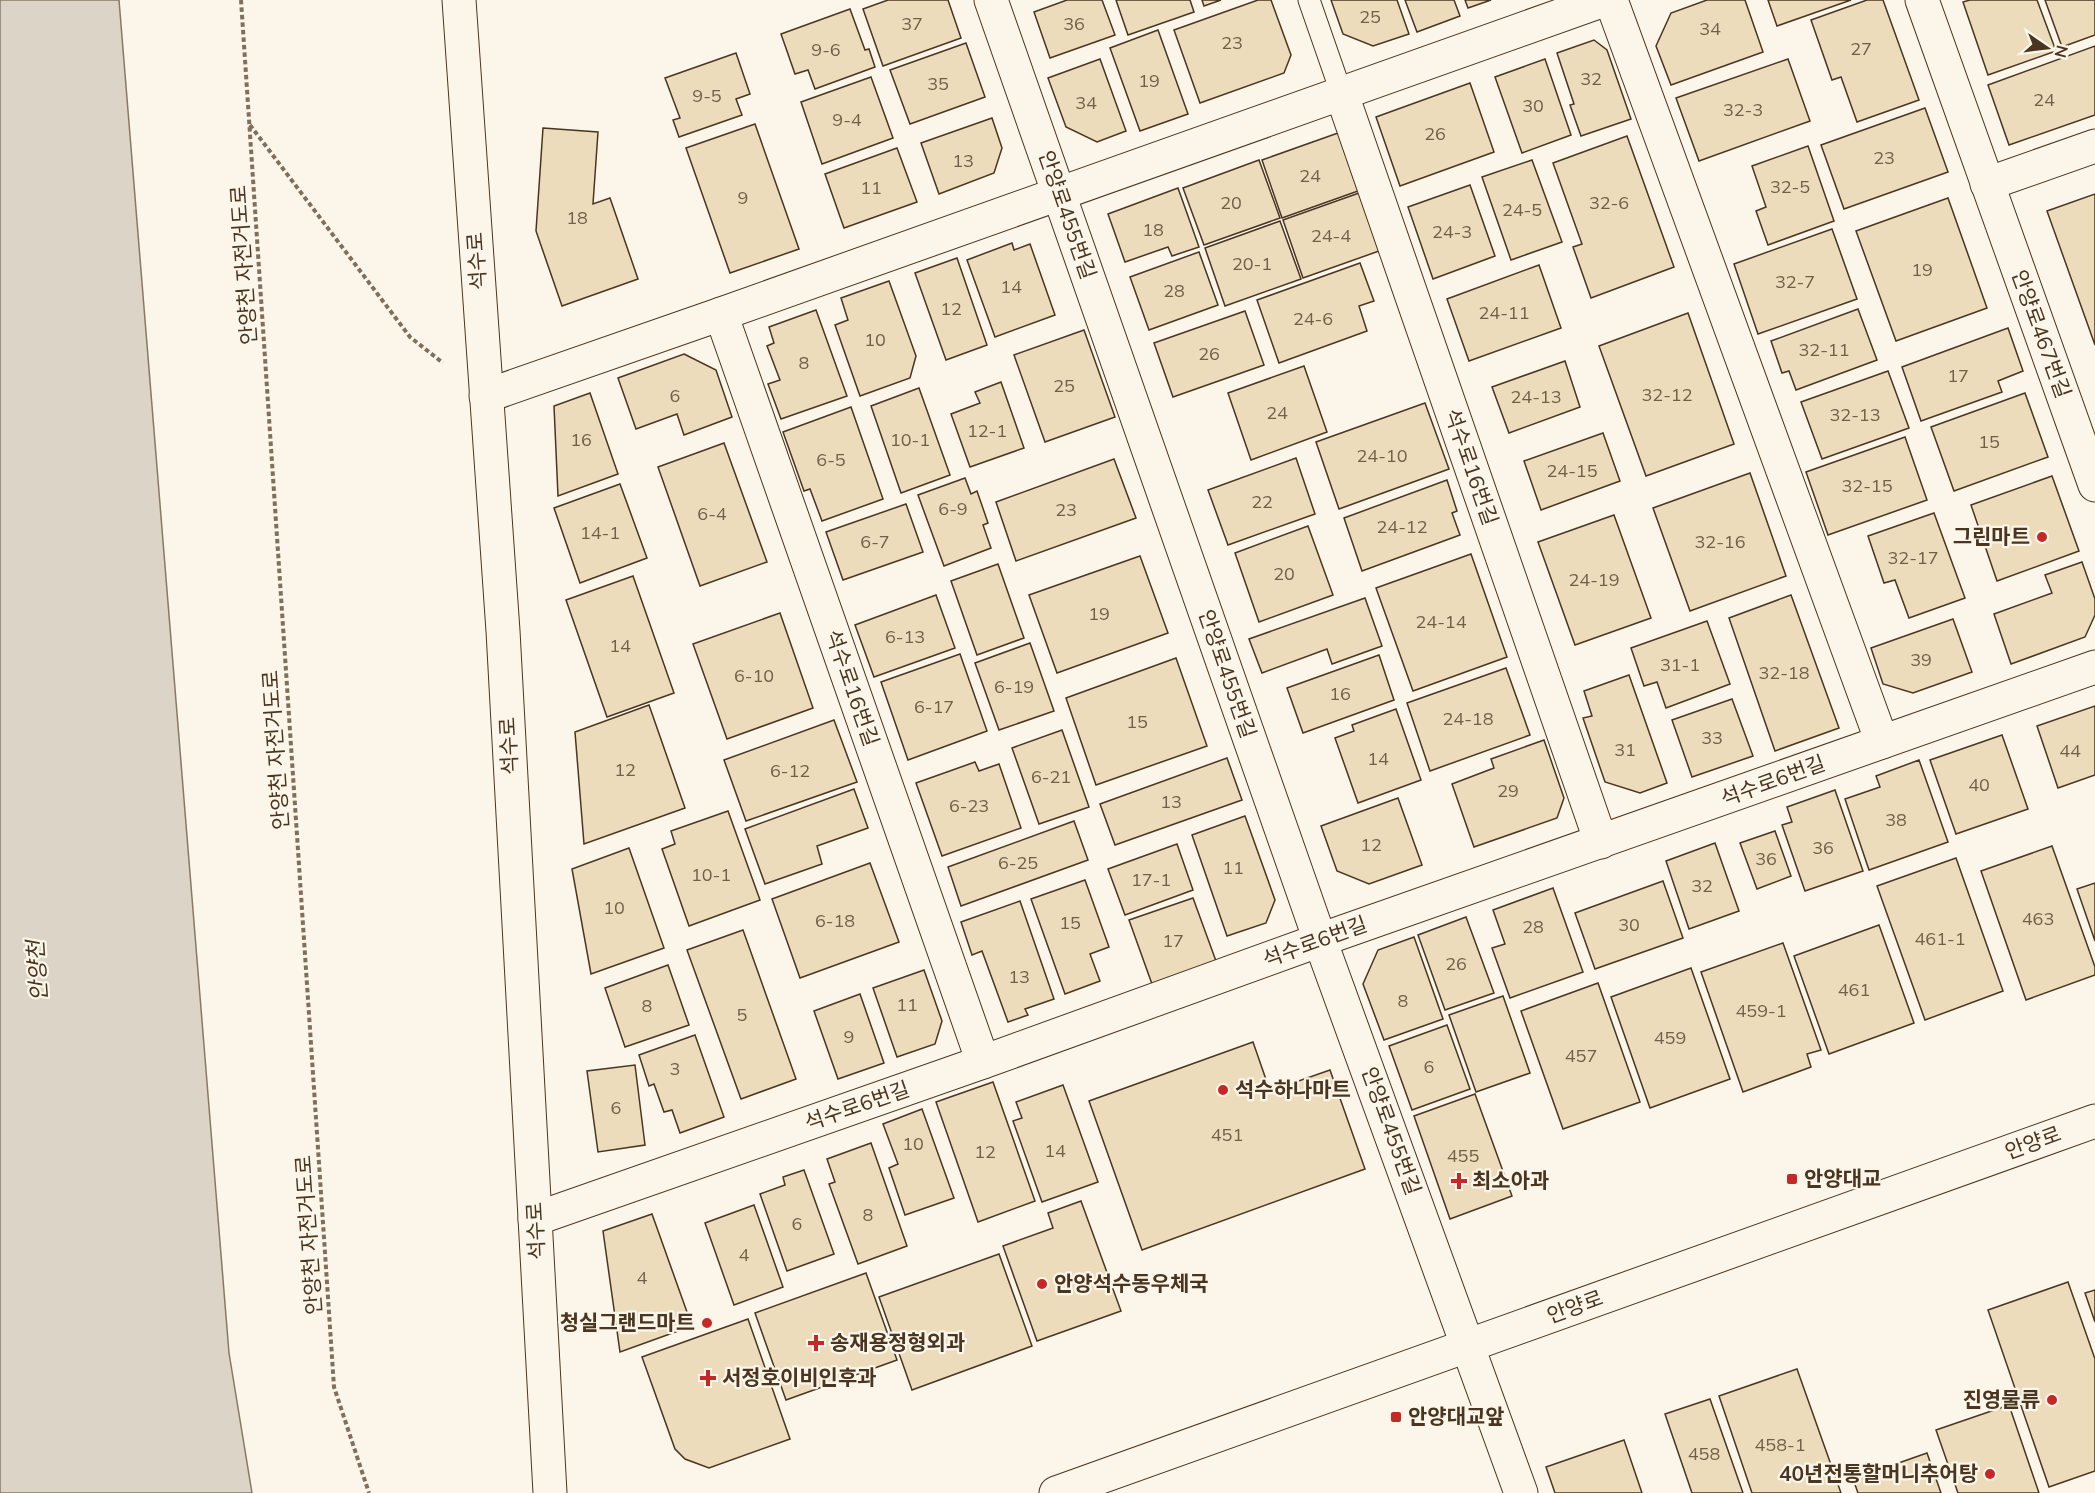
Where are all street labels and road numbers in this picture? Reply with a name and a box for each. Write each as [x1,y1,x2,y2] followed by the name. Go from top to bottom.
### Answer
[1034,147,1102,282] street label: 안양로455번길
[224,184,262,346] street label: 안양천 자전거도로
[461,231,491,291] street label: 석수로
[2007,266,2077,401] street label: 안양로467번길
[1440,405,1504,528] street label: 석수로16번길
[1194,606,1262,741] street label: 안양로455번길
[821,626,885,749] street label: 석수로16번길
[256,669,294,831] street label: 안양천 자전거도로
[494,716,523,776] street label: 석수로
[1717,749,1828,811] street label: 석수로6번길
[1259,910,1370,972] street label: 석수로6번길
[1357,1063,1427,1198] street label: 안양로455번길
[801,1075,913,1135] street label: 석수로6번길
[2001,1120,2064,1164] street label: 안양로
[289,1154,327,1316] street label: 안양천 자전거도로
[521,1201,550,1261] street label: 석수로
[1543,1284,1606,1328] street label: 안양로

